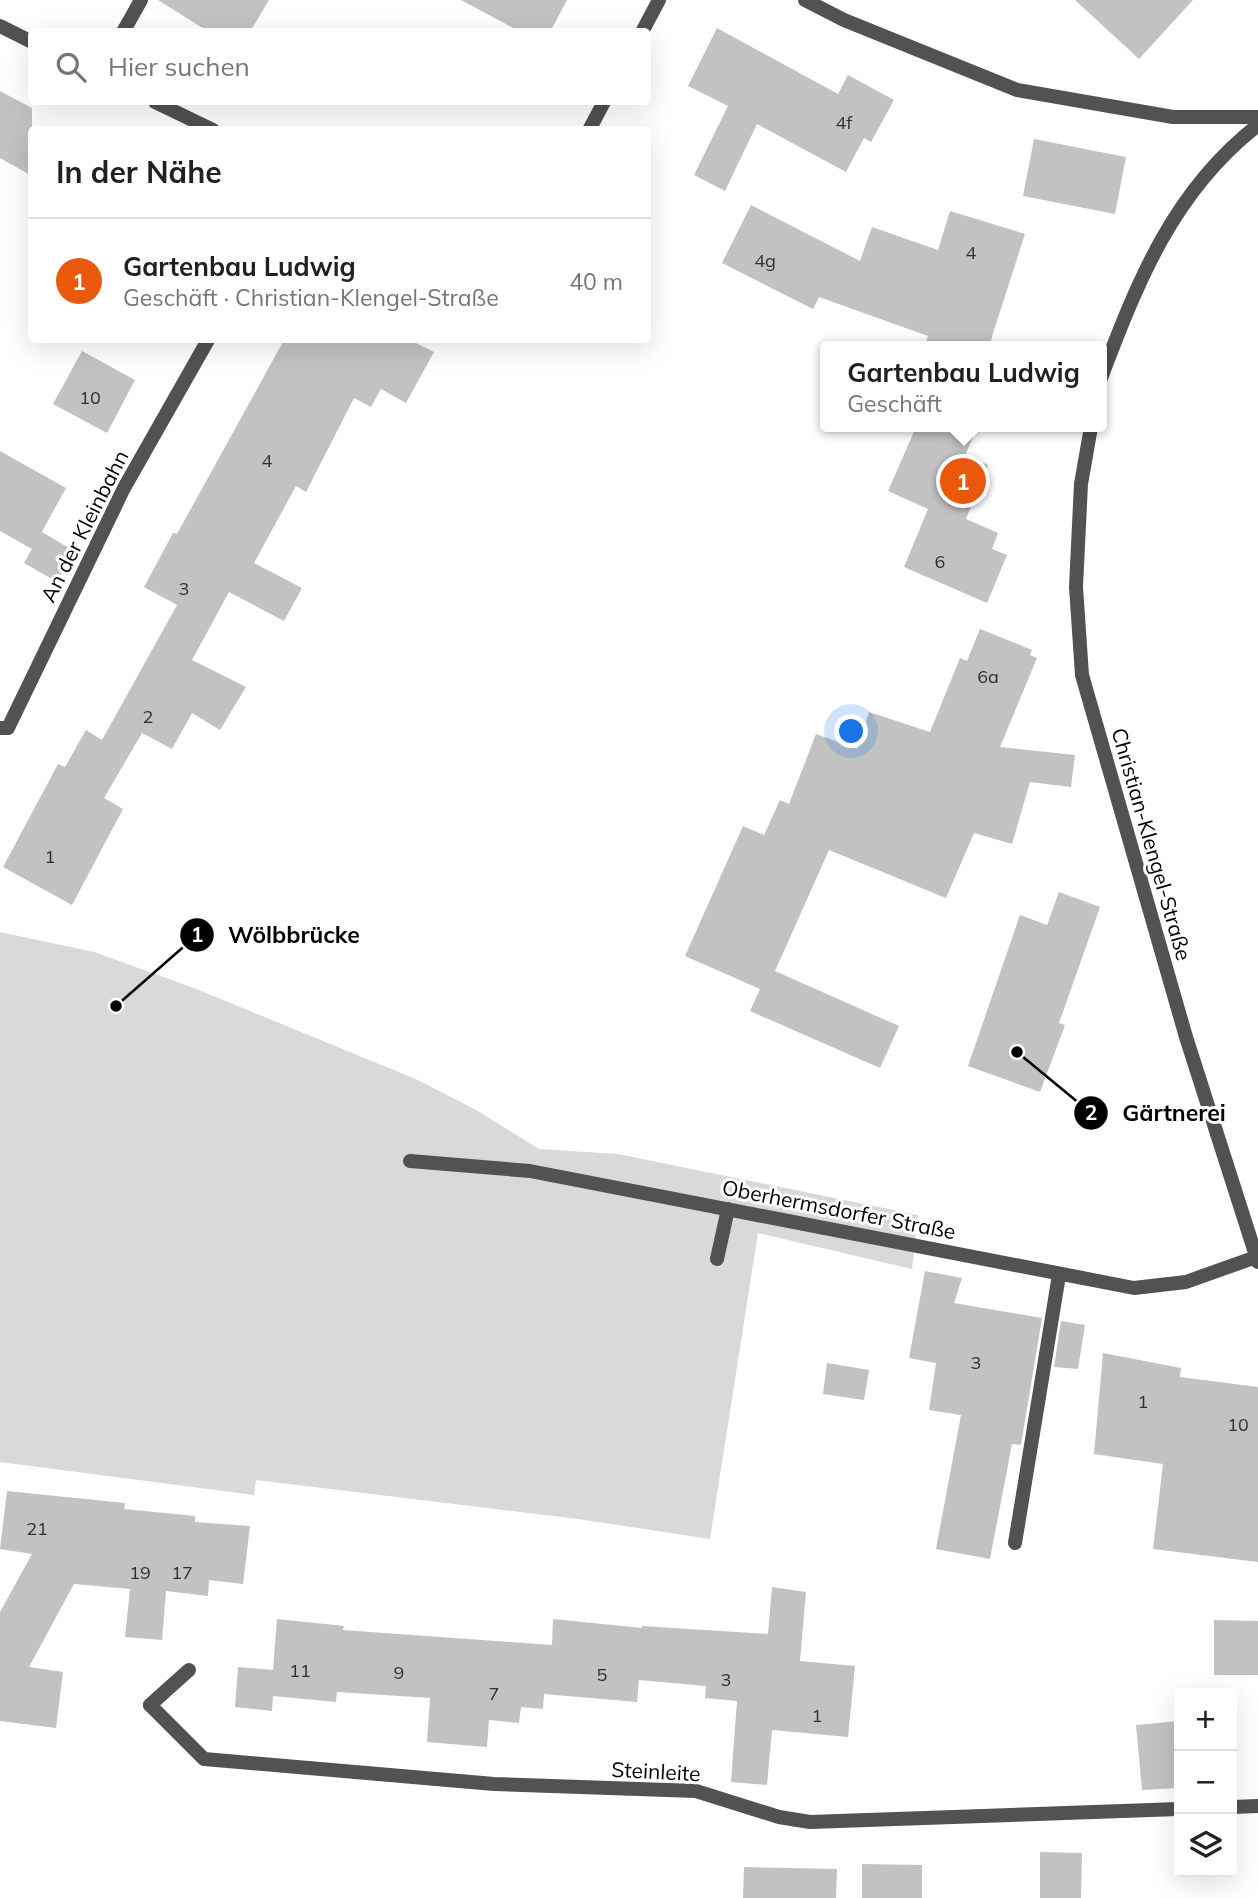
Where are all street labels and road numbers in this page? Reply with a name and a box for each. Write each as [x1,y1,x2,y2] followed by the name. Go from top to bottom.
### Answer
[34,446,134,606] street label: An der Kleinbahn
[1106,725,1198,963] street label: Christian-Klengel-Straße
[720,1174,958,1244] street label: Oberhermsdorfer Straße
[611,1756,701,1786] street label: Steinleite

